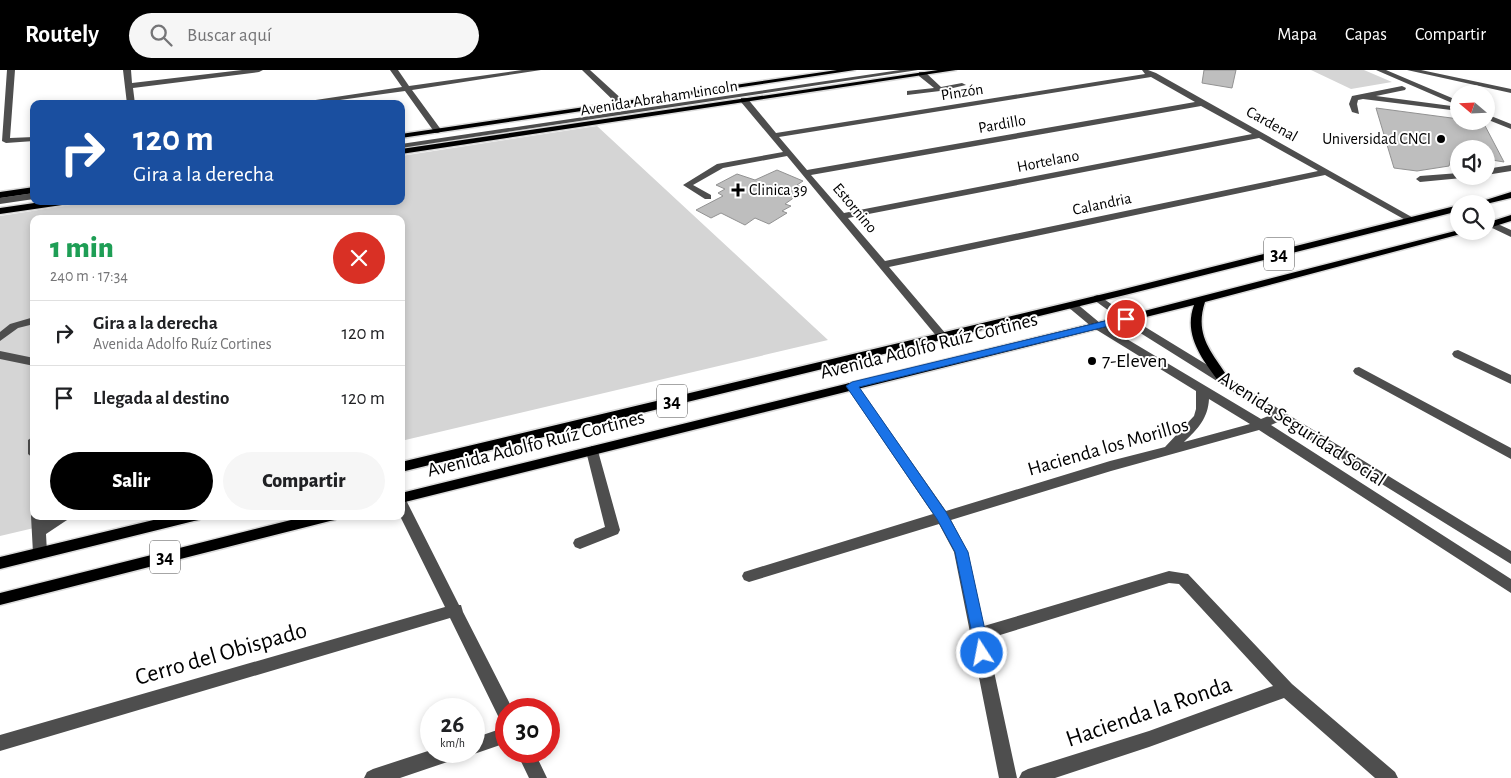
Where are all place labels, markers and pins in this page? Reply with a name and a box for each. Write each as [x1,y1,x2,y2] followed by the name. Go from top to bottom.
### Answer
[1322,131,1431,147] place label: Universidad CNCI
[1435,133,1447,145] marker: Universidad CNCI
[749,182,807,198] place label: Clinica 39
[731,183,745,197] marker: Clinica 39
[1105,298,1147,340] pin
[1102,351,1167,371] place label: 7-Eleven
[1086,355,1098,367] marker: 7-Eleven

